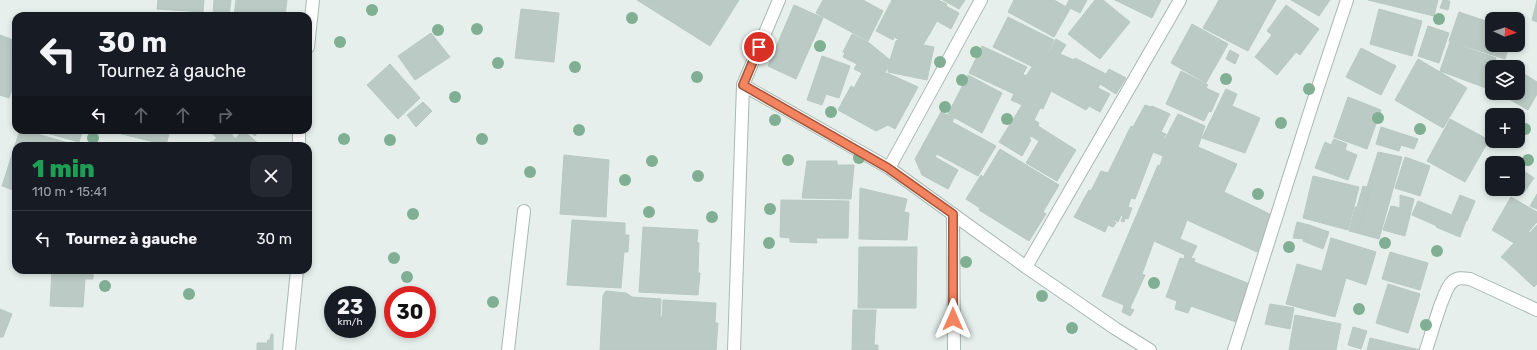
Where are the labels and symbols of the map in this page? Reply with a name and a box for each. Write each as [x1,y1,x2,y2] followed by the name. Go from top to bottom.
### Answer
[1485,12,1525,52] north arrow
[742,30,776,64] pin
[384,286,436,338] speed limit sign: 30
[932,298,974,340] position arrow

